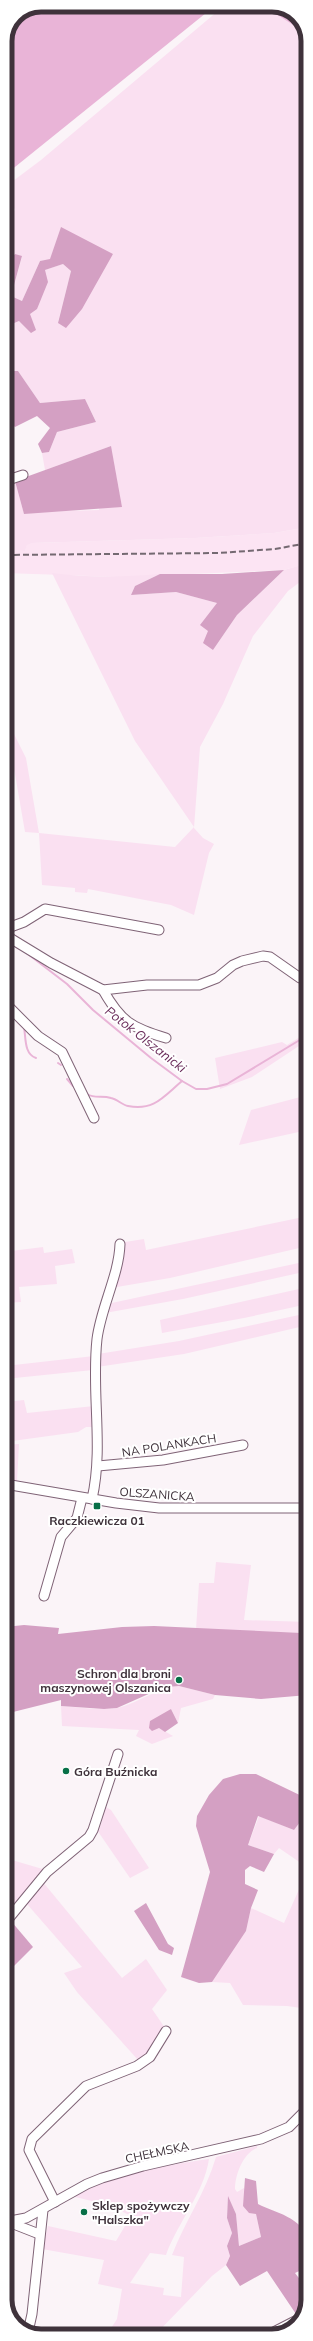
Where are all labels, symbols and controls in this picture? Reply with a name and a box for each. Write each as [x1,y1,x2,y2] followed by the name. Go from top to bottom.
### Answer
[102,1002,190,1076] water label: Potok Olszanicki
[121,1430,217,1460] street label: NA POLANKACH
[119,1484,195,1504] street label: OLSZANICKA
[92,1501,102,1511] marker: Raczkiewicza 01
[49,1513,145,1528] place label: Raczkiewicza 01
[40,1666,171,1695] place label: Schron dla broni maszynowej Olszanica
[174,1675,184,1685] marker: Schron dla broni maszynowej Olszanica
[74,1764,158,1779] place label: Góra Buźnicka
[61,1766,71,1776] marker: Góra Buźnicka
[124,2138,190,2166] street label: CHEŁMSKA
[92,2198,190,2227] place label: Sklep spożywczy "Halszka"
[79,2207,89,2217] marker: Sklep spożywczy "Halszka"

